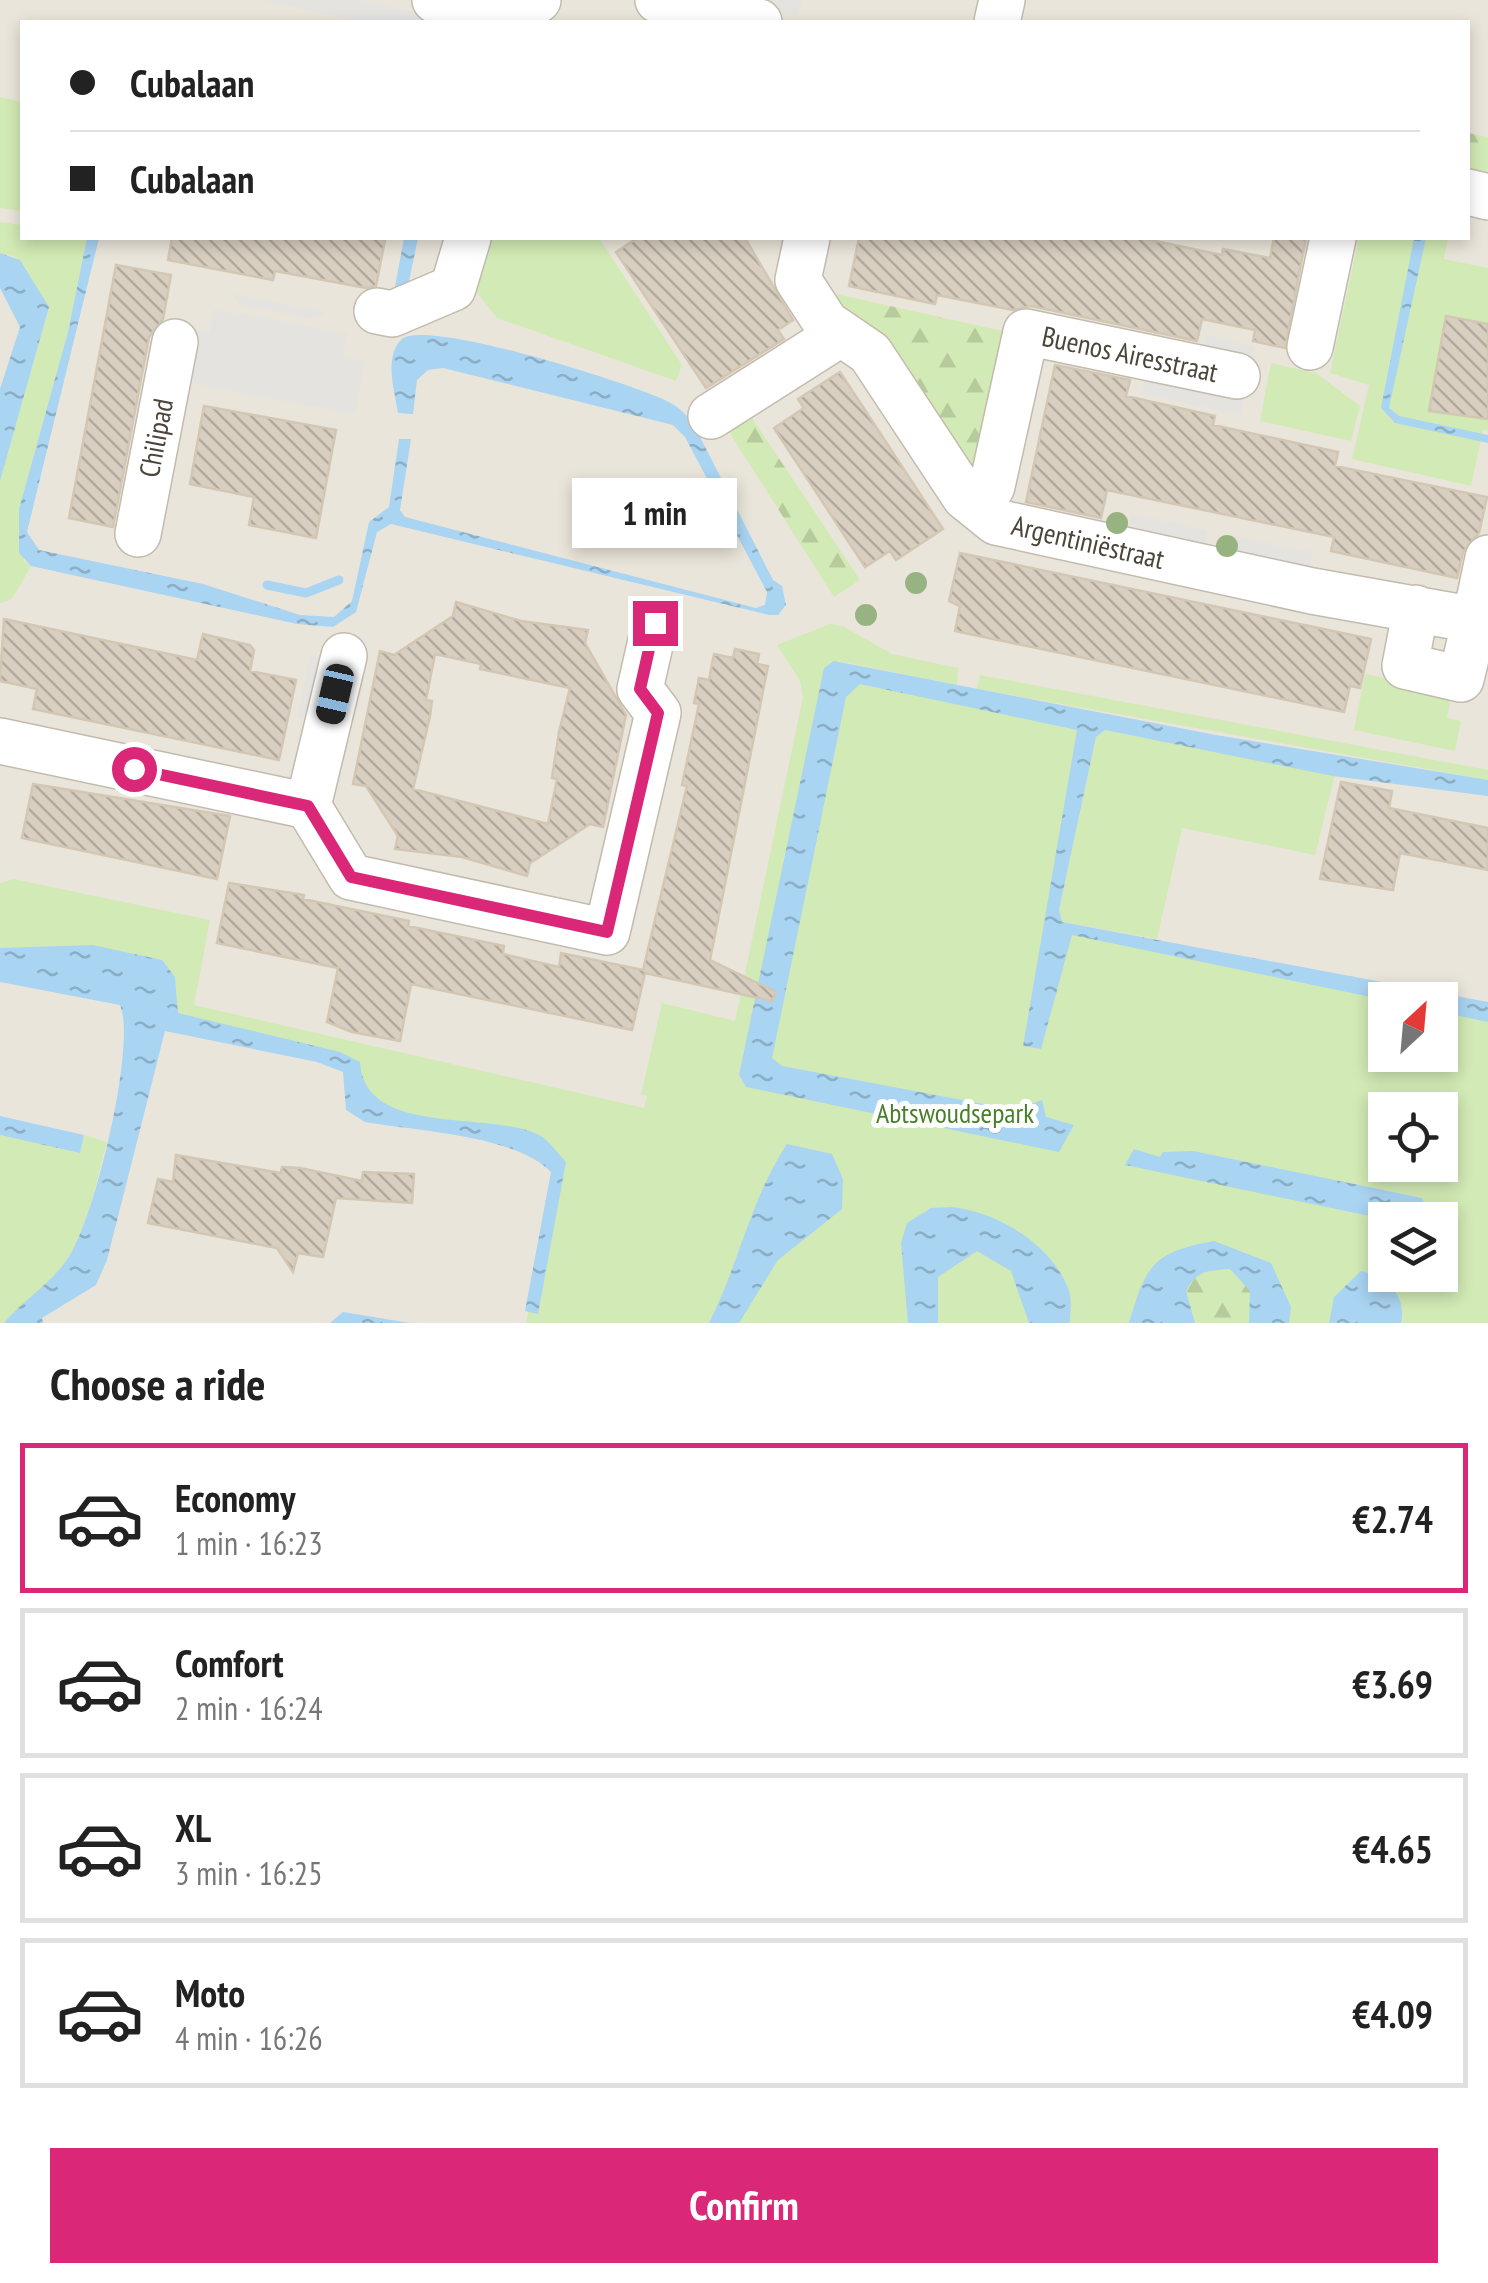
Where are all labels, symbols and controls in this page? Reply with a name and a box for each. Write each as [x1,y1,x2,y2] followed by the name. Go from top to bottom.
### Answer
[130,58,254,107] text: Cubalaan
[130,154,254,203] text: Cubalaan
[1039,317,1222,390] street label: Buenos Airesstraat
[130,395,181,480] street label: Chilipad
[572,478,738,548] callout: 1 min
[622,492,687,534] text: 1 min
[1008,506,1168,577] street label: Argentiniëstraat
[633,601,678,646] route end
[314,661,356,727] car
[112,747,157,792] route start
[1368,982,1458,1072] north arrow
[1368,982,1458,1292] map controls
[1368,1092,1458,1182] button: locate
[876,1094,1034,1131] park label: Abtswoudsepark
[1368,1202,1458,1292] button: layers
[50,1354,265,1412] text: Choose a ride
[55,1473,145,1563] icon: car
[175,1473,295,1522] text: Economy
[1352,1494,1433,1543] text: €2.74
[175,1522,323,1564] text: 1 min · 16:23
[55,1638,145,1728] icon: car
[175,1638,284,1687] text: Comfort
[1352,1659,1433,1708] text: €3.69
[175,1687,323,1729] text: 2 min · 16:24
[55,1803,145,1893] icon: car
[175,1803,211,1852] text: XL
[1352,1824,1433,1873] text: €4.65
[175,1852,323,1894] text: 3 min · 16:25
[55,1968,145,2058] icon: car
[175,1968,245,2017] text: Moto
[1352,1989,1433,2038] text: €4.09
[175,2017,323,2059] text: 4 min · 16:26
[50,2148,1438,2263] button: Confirm

